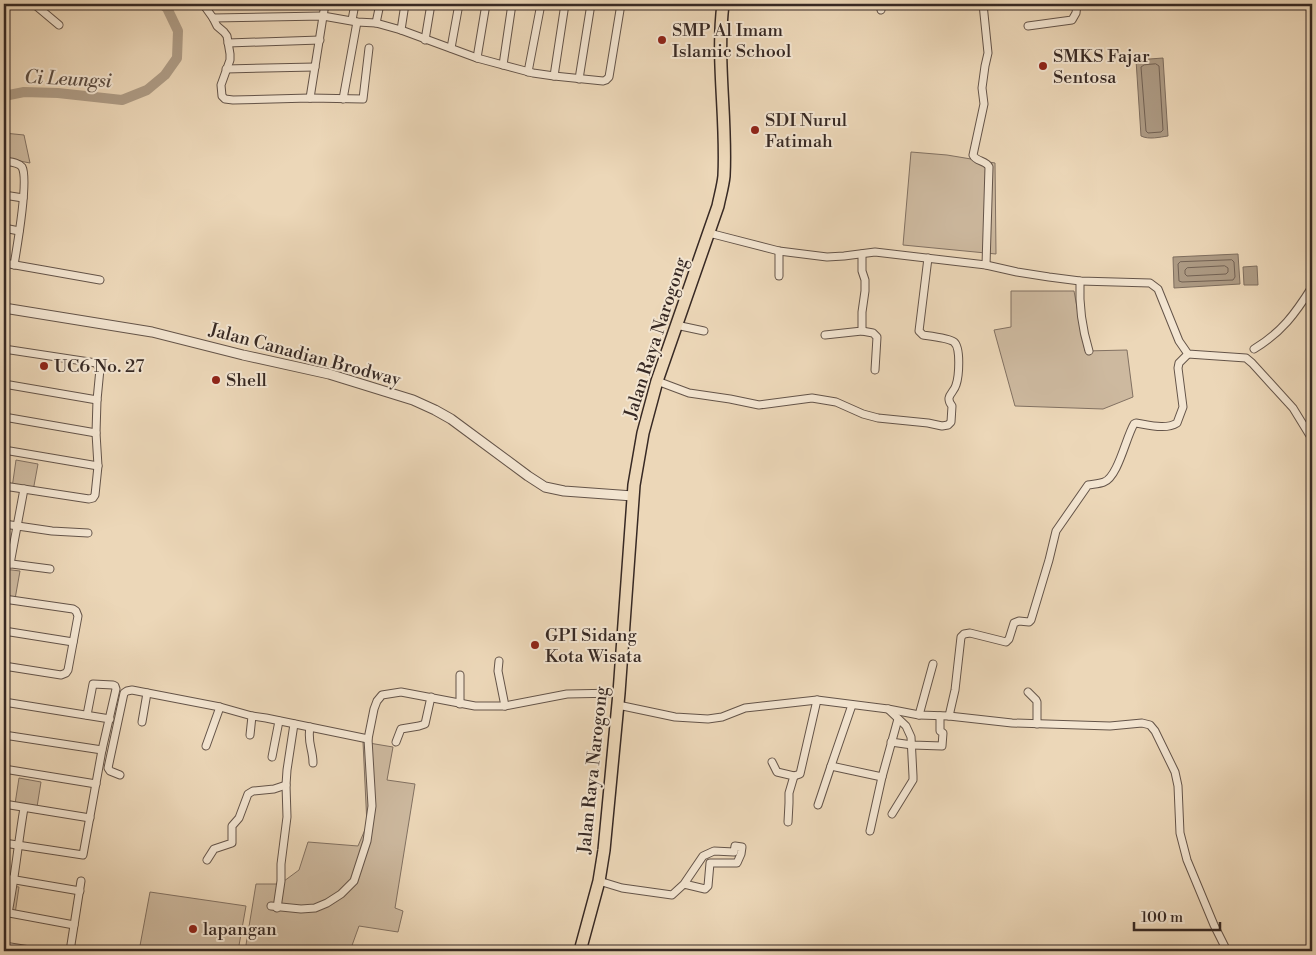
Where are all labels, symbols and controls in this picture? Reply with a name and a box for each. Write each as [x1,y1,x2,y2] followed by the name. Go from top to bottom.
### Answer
[672,19,792,63] place label: SMP Al Imam Islamic School
[656,34,668,46] marker: SMP Al Imam Islamic School
[1053,45,1150,89] place label: SMKS Fajar Sentosa
[1037,60,1049,72] marker: SMKS Fajar Sentosa
[24,65,112,93] water label: Ci Leungsi
[765,109,848,153] place label: SDI Nurul Fatimah
[749,124,761,136] marker: SDI Nurul Fatimah
[619,254,693,423] street label: Jalan Raya Narogong
[206,318,404,392] street label: Jalan Canadian Brodway
[54,355,144,378] place label: UC6 No. 27
[38,360,50,372] marker: UC6 No. 27
[226,369,267,392] place label: Shell
[210,374,222,386] marker: Shell
[545,624,643,668] place label: GPI Sidang Kota Wisata
[529,639,541,651] marker: GPI Sidang Kota Wisata
[573,684,613,856] street label: Jalan Raya Narogong
[1134,900,1220,932] scale bar
[1141,908,1183,927] text: 100 m
[203,918,277,941] place label: lapangan
[187,923,199,935] marker: lapangan

